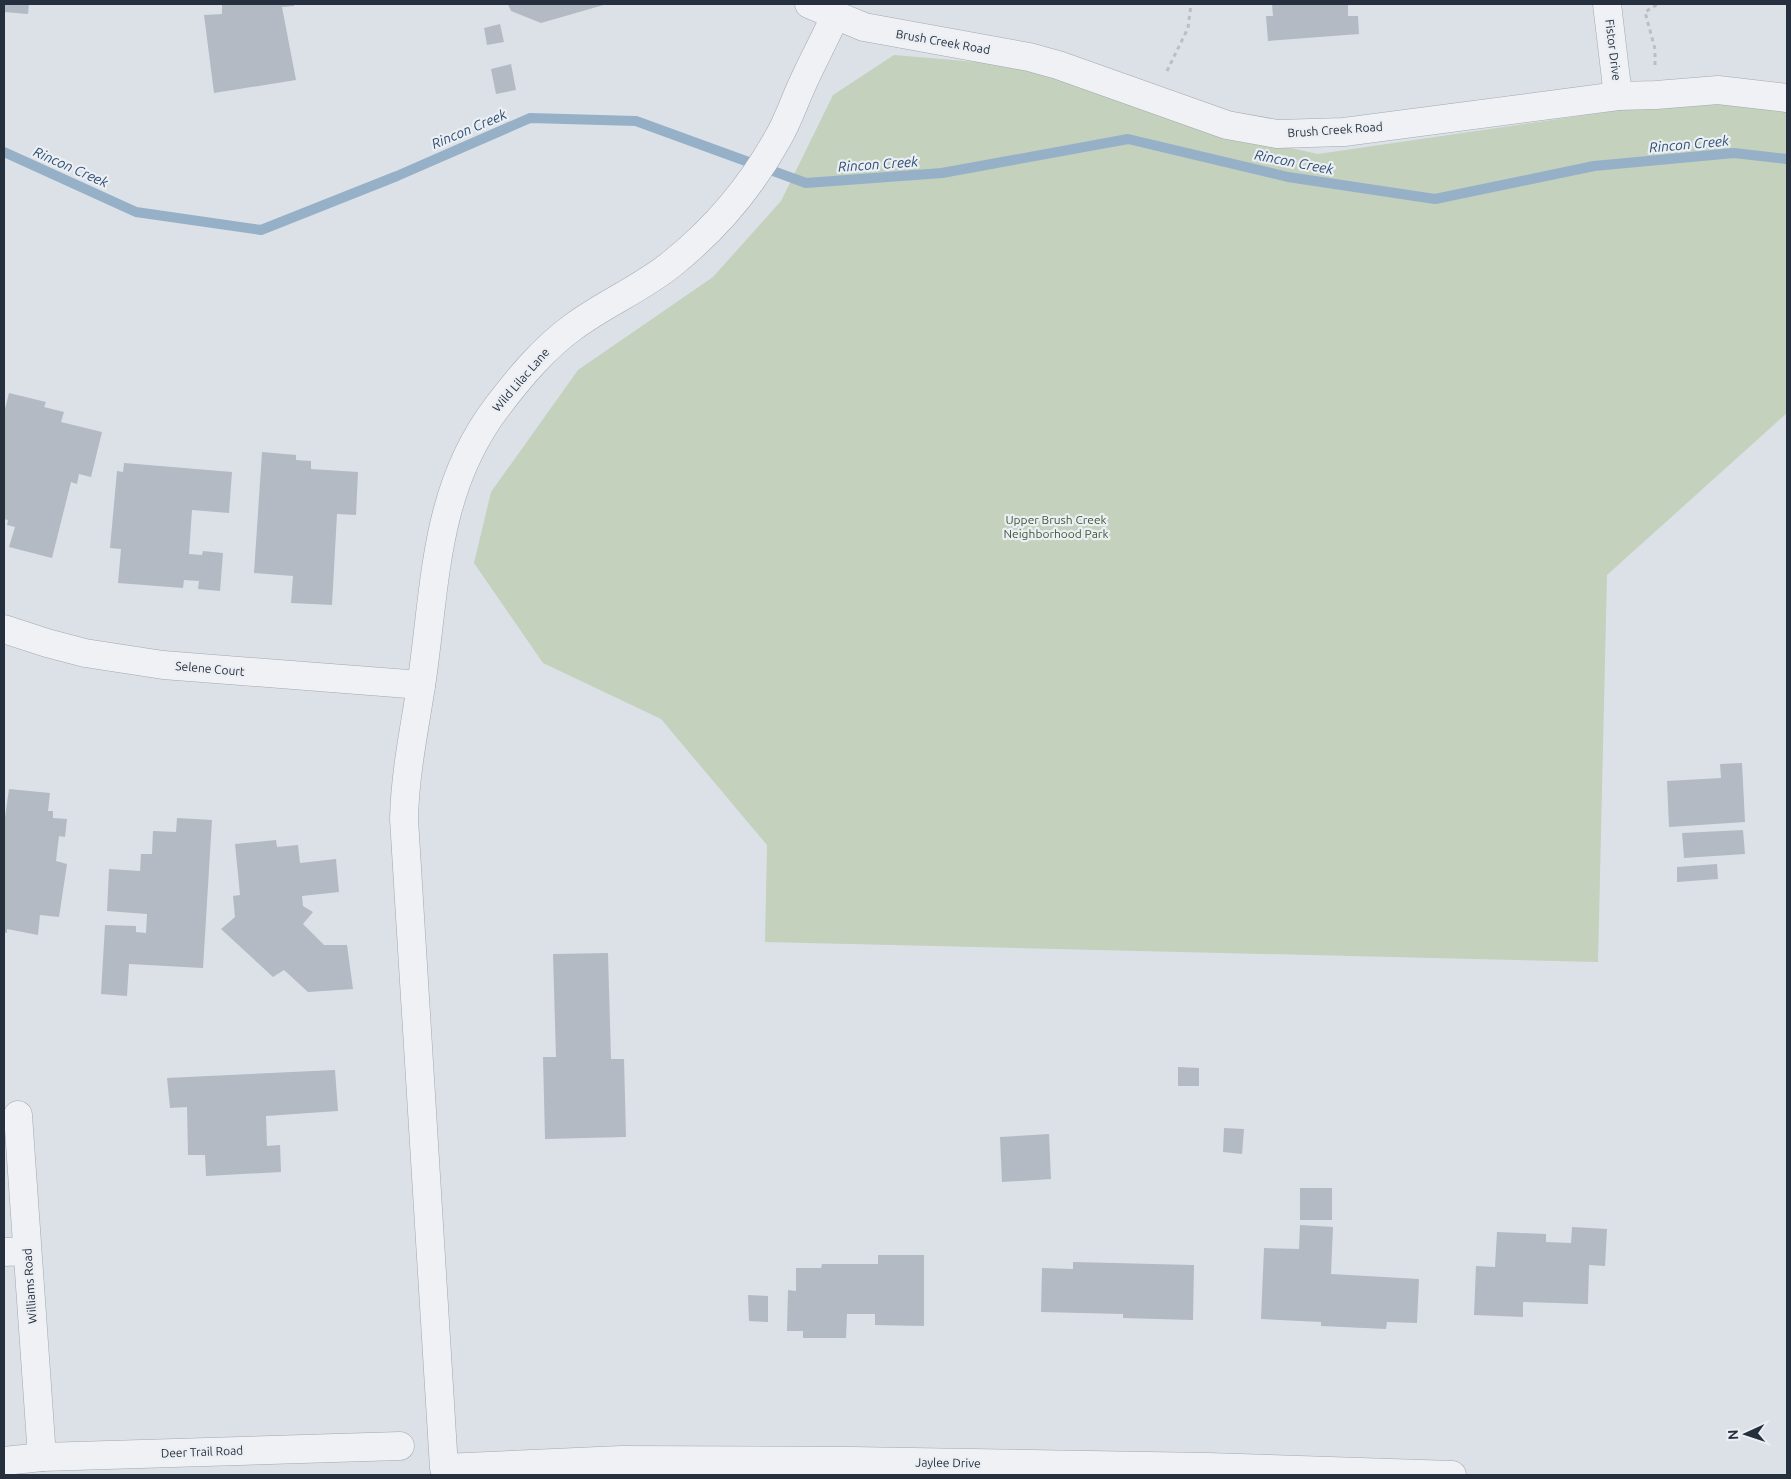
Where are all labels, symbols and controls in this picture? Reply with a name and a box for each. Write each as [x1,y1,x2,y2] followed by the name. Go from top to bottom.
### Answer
[1603,18,1624,81] street label: Fistor Drive
[895,27,991,56] street label: Brush Creek Road
[429,106,510,152] water label: Rincon Creek
[1287,120,1383,139] street label: Brush Creek Road
[1648,132,1730,155] water label: Rincon Creek
[31,143,112,191] water label: Rincon Creek
[1253,146,1336,178] water label: Rincon Creek
[837,153,919,175] water label: Rincon Creek
[490,345,552,414] street label: Wild Lilac Lane
[1004,513,1108,540] park label: Upper Brush Creek Neighborhood Park
[175,659,245,678] street label: Selene Court
[20,1248,39,1324] street label: Williams Road
[1721,1409,1771,1459] north arrow
[1725,1429,1741,1440] text: N
[161,1444,243,1459] street label: Deer Trail Road
[915,1455,981,1470] street label: Jaylee Drive

